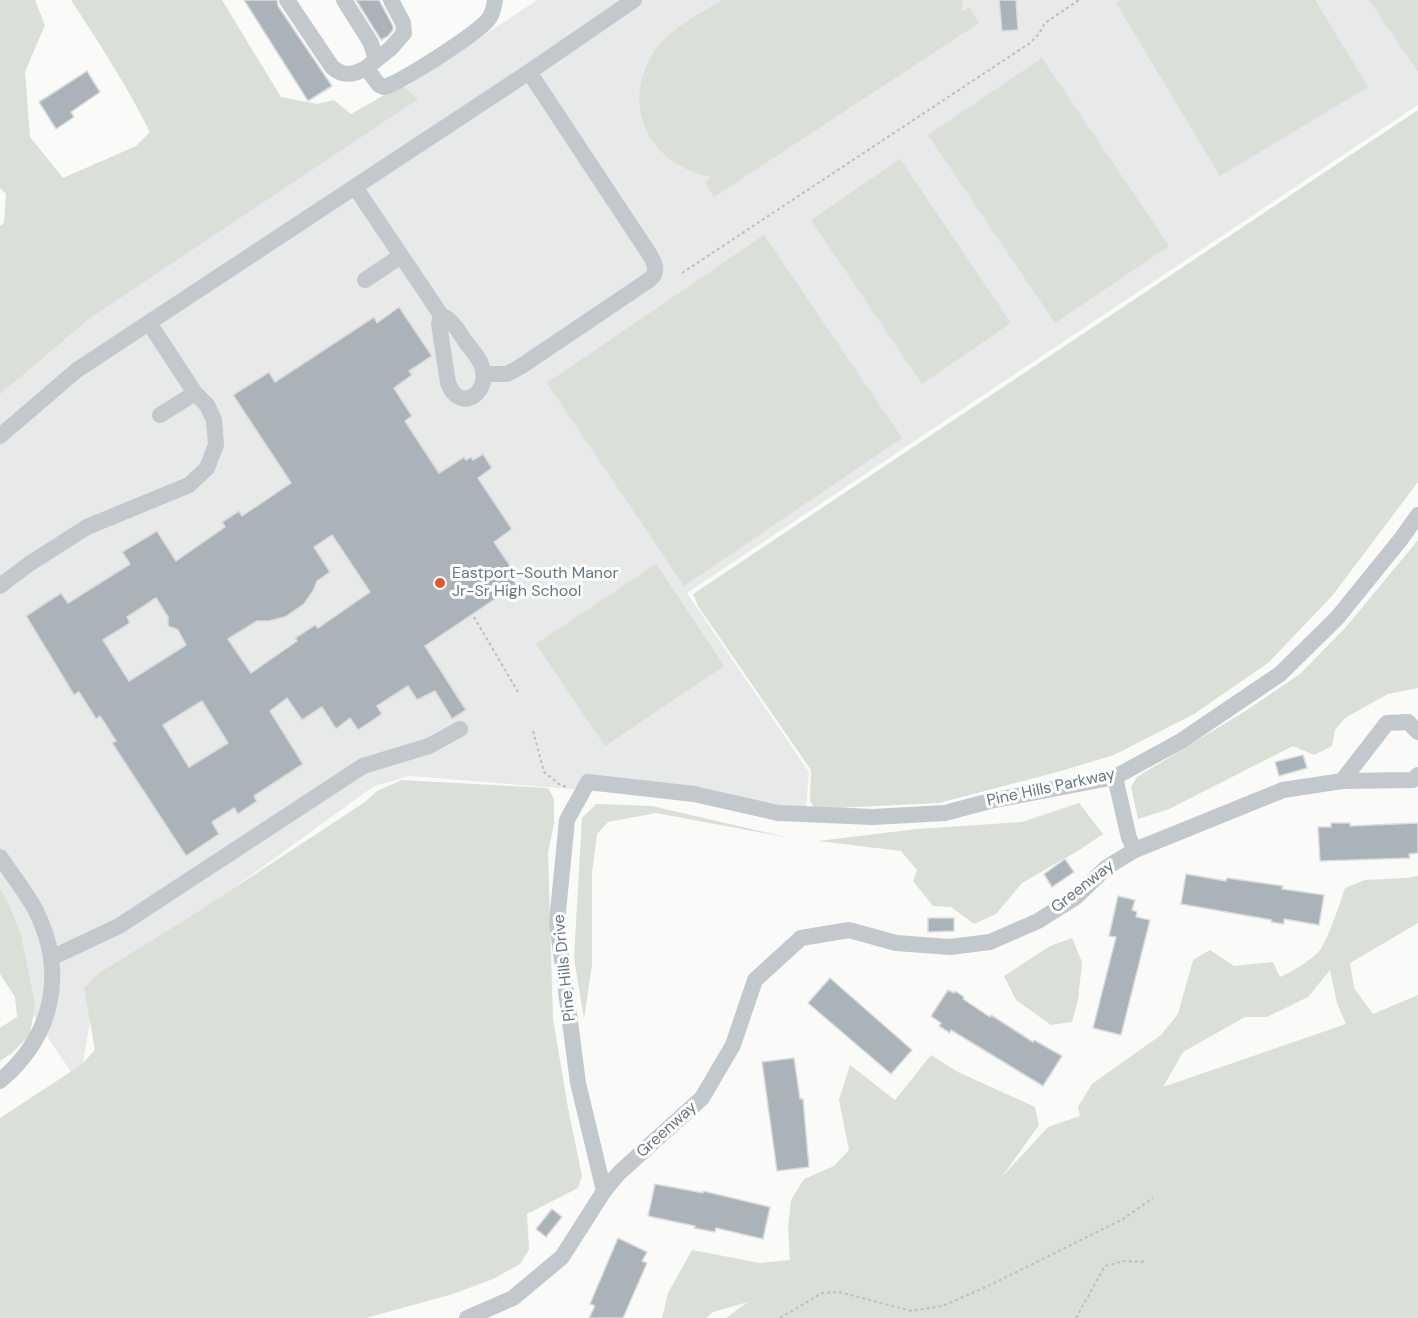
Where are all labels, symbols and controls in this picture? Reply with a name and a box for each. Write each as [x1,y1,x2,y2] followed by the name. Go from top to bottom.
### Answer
[452,564,618,602] place label: Eastport-South Manor Jr-Sr High School
[433,576,447,590] marker: Eastport-South Manor Jr-Sr High School
[985,765,1117,811] street label: Pine Hills Parkway
[1048,857,1118,917] street label: Greenway
[550,913,580,1023] street label: Pine Hills Drive
[633,1098,701,1162] street label: Greenway

